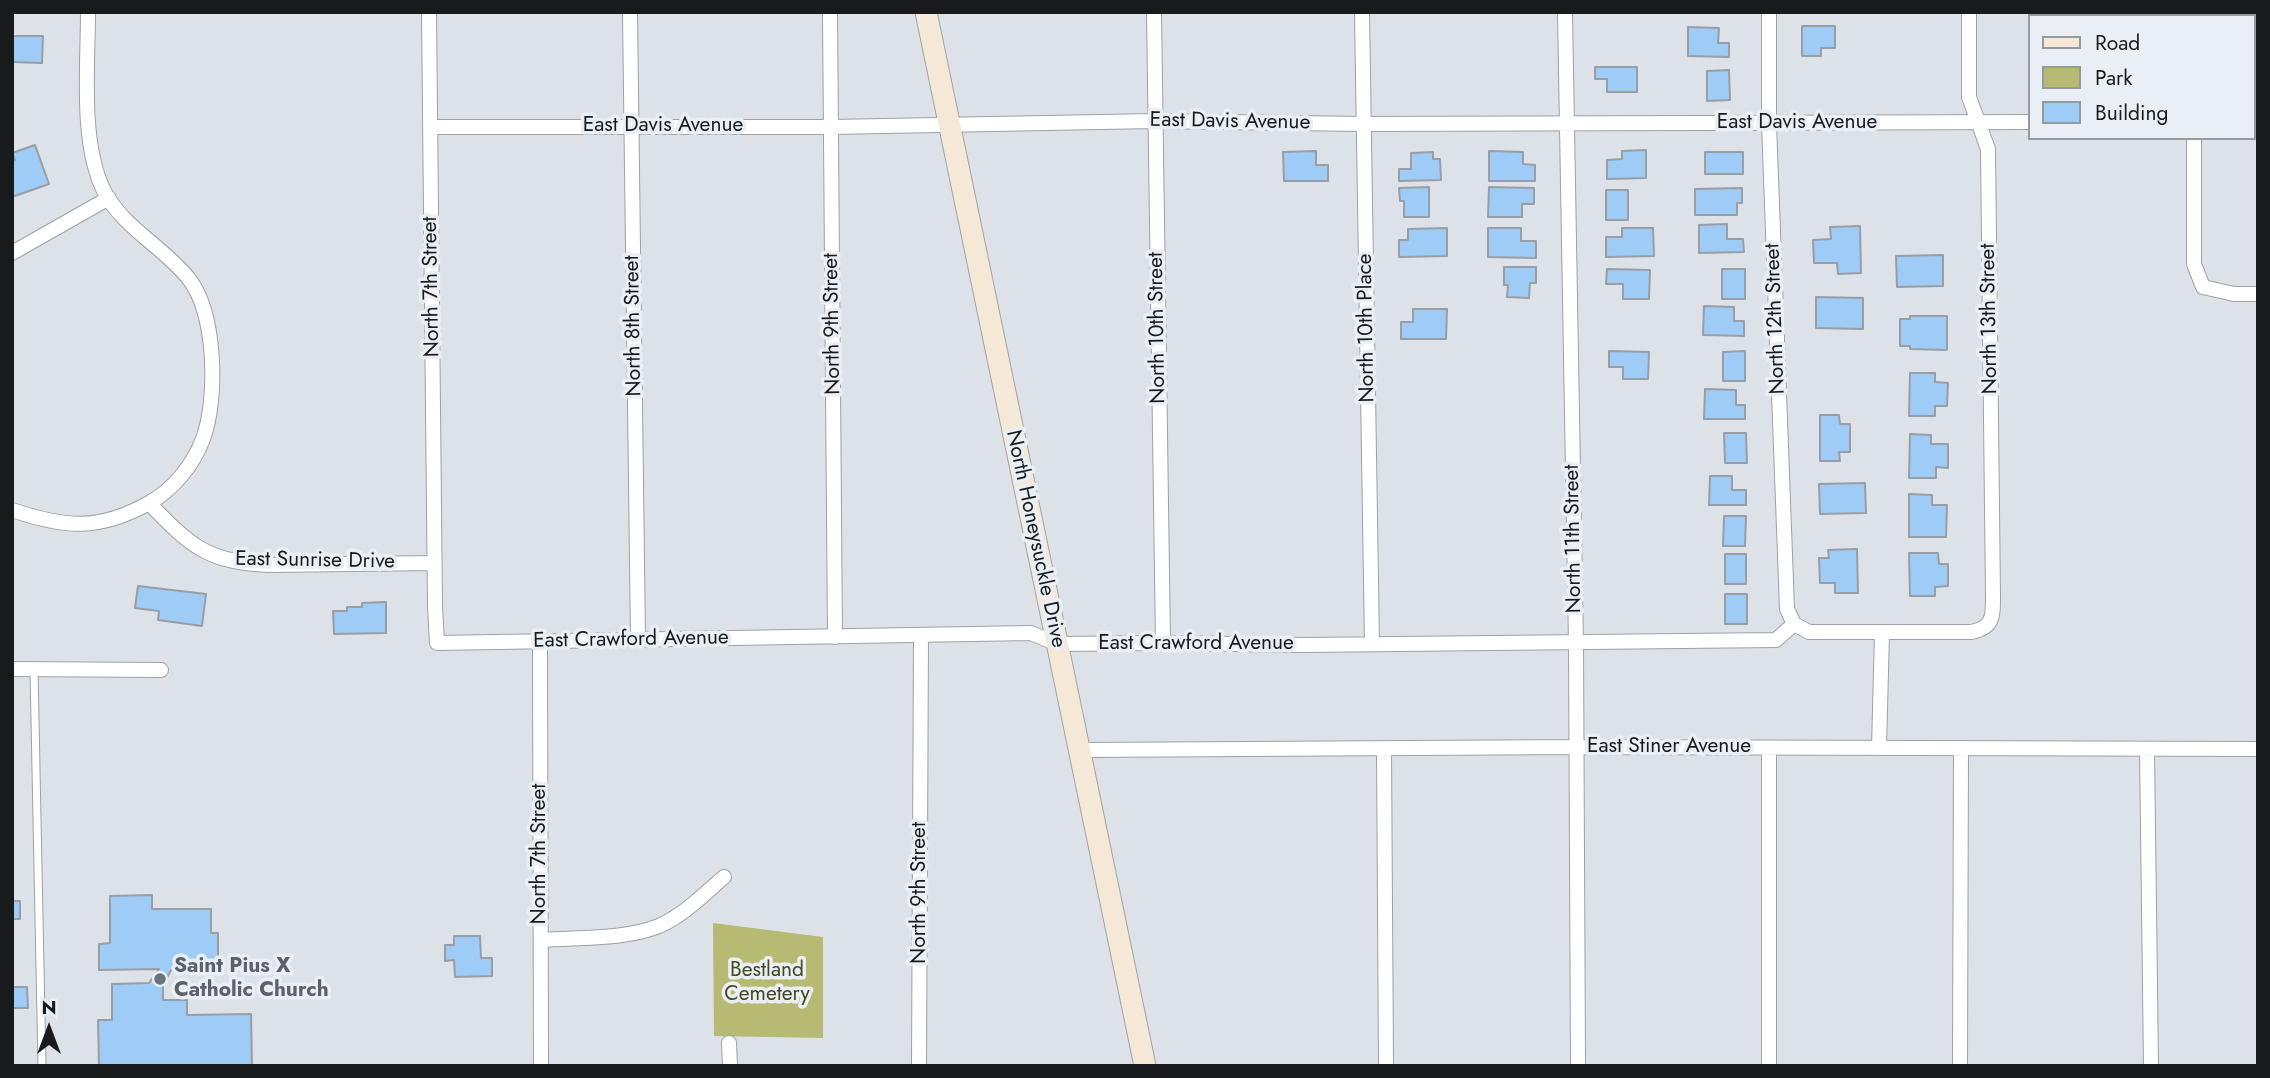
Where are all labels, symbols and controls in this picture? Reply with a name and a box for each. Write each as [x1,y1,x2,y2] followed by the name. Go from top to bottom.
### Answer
[2028,14,2256,140] legend
[2095,28,2140,58] text: Road
[2095,63,2132,93] text: Park
[2095,98,2168,128] text: Building
[1149,108,1311,136] street label: East Davis Avenue
[1717,110,1877,136] street label: East Davis Avenue
[583,113,743,139] street label: East Davis Avenue
[418,216,446,358] street label: North 7th Street
[1761,243,1791,395] street label: North 12th Street
[1976,243,2004,395] street label: North 13th Street
[1144,252,1172,404] street label: North 10th Street
[819,253,847,395] street label: North 9th Street
[1353,253,1381,403] street label: North 10th Place
[620,255,648,397] street label: North 8th Street
[1000,428,1070,650] street label: North Honeysuckle Drive
[1560,464,1588,614] street label: North 11th Street
[235,547,395,575] street label: East Sunrise Drive
[533,626,729,654] street label: East Crawford Avenue
[1098,631,1294,657] street label: East Crawford Avenue
[1587,734,1751,760] street label: East Stiner Avenue
[527,784,553,924] street label: North 7th Street
[907,822,933,964] street label: North 9th Street
[174,954,329,1004] place label: Saint Pius X Catholic Church
[724,958,810,1008] park label: Bestland Cemetery
[152,971,168,987] marker: Saint Pius X Catholic Church
[14,994,84,1064] north arrow
[41,994,57,1021] text: N

